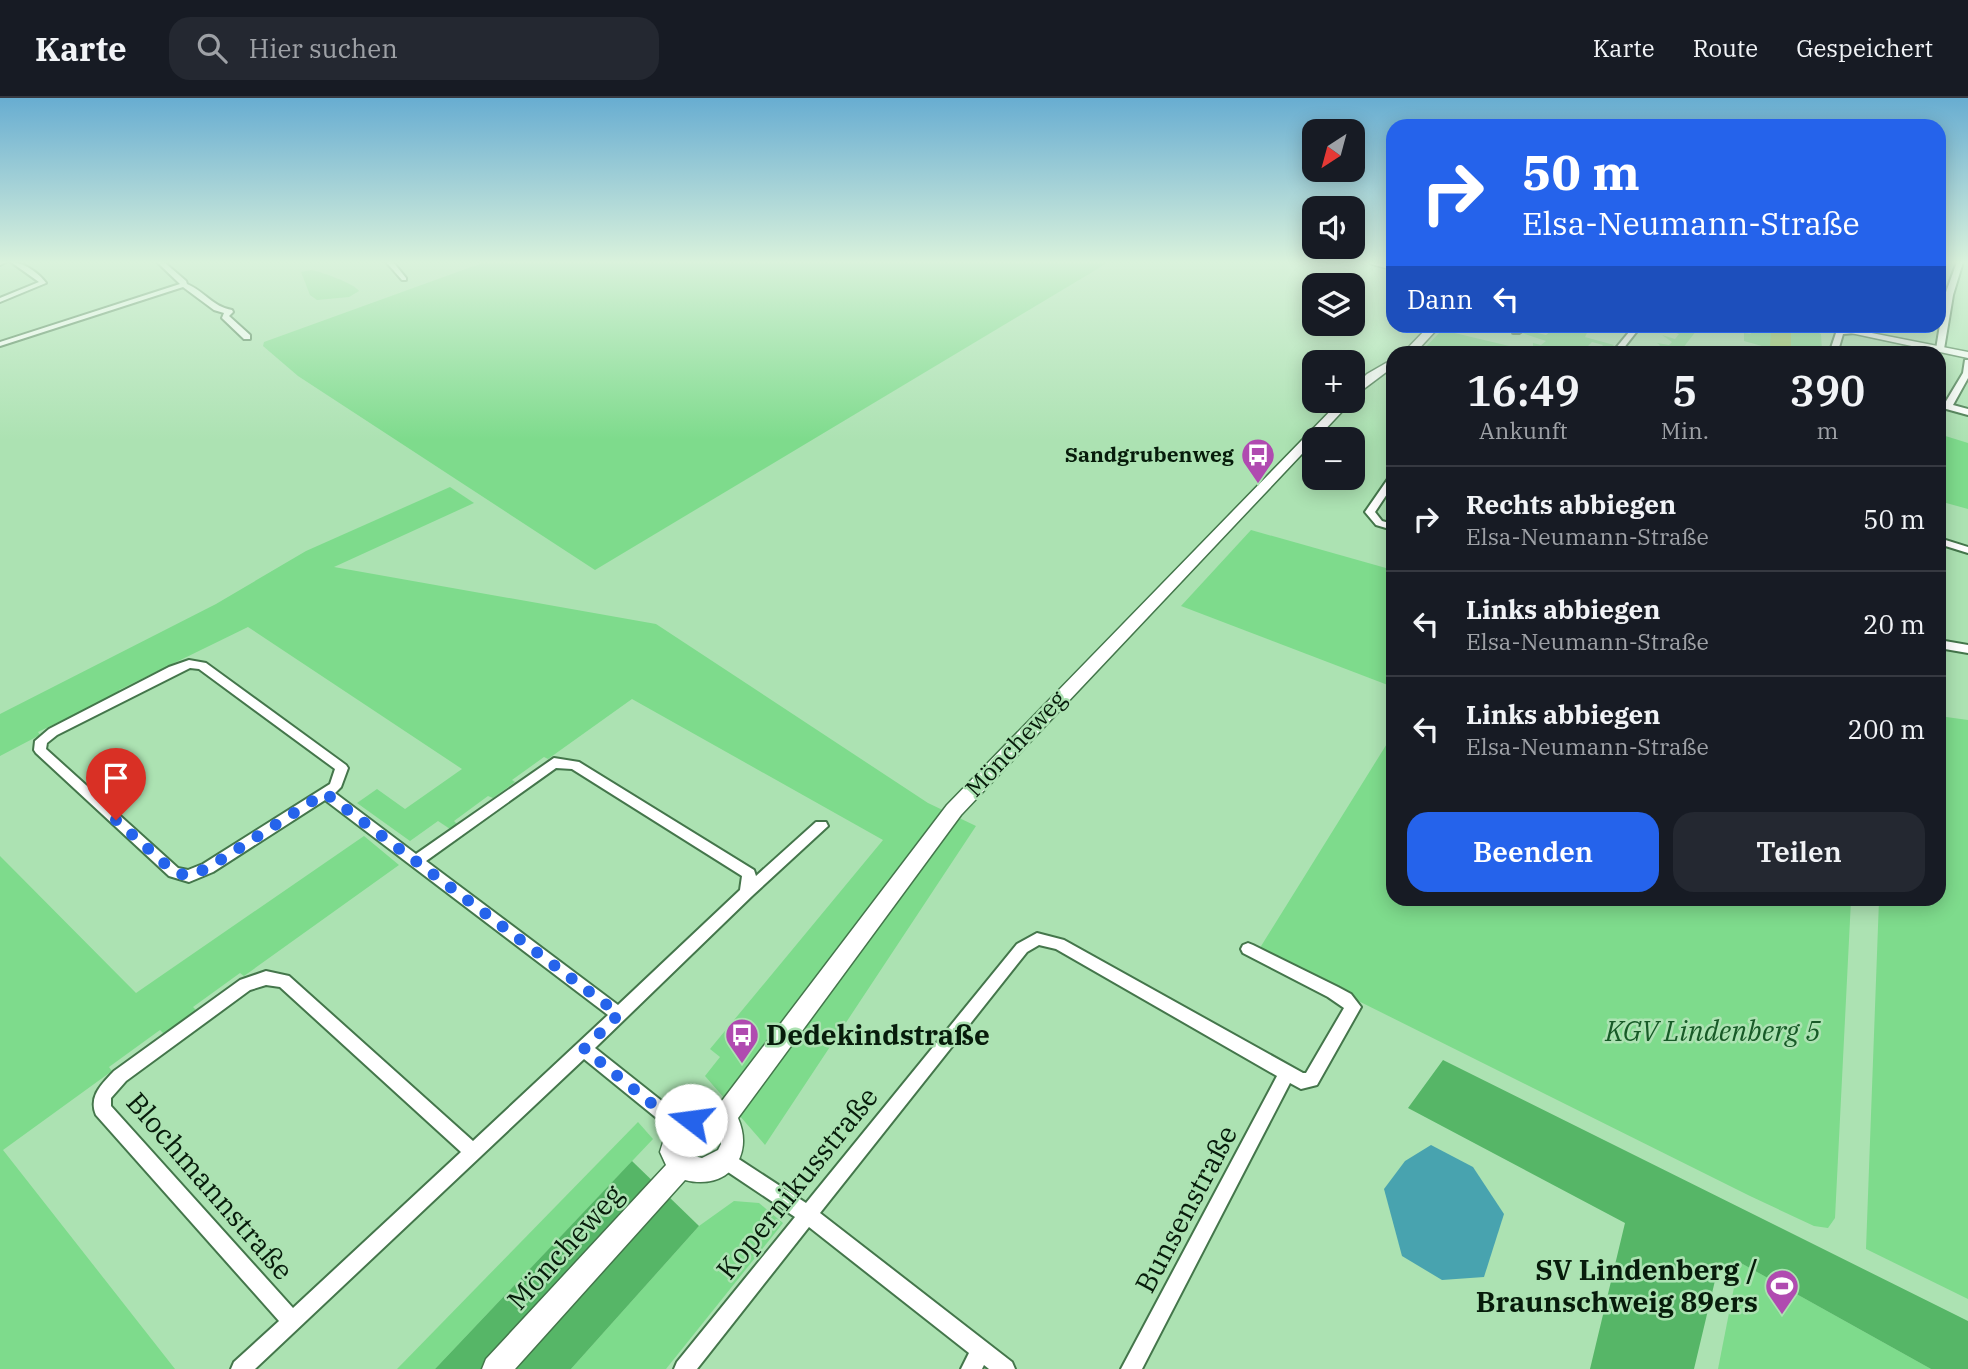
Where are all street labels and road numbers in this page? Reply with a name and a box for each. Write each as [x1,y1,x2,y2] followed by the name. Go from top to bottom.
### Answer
[958,683,1073,803] street label: Möncheweg
[708,1079,886,1287] street label: Kopernikusstraße
[119,1084,302,1287] street label: Blochmannstraße
[1126,1119,1245,1299] street label: Bunsenstraße
[498,1176,631,1317] street label: Möncheweg

